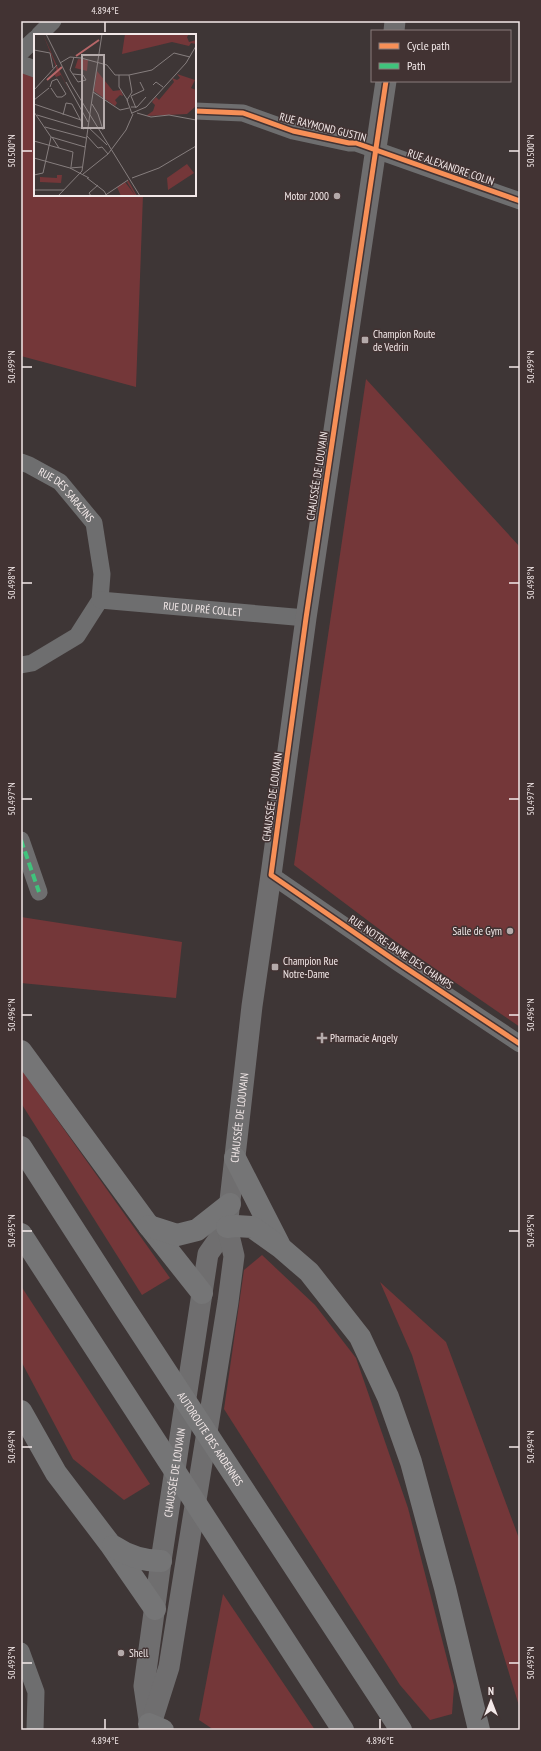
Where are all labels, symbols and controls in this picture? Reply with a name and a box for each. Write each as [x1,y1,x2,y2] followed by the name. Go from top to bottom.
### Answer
[91,4,119,17] text: 4.894°E
[371,30,511,82] legend
[34,34,196,196] inset map
[407,38,450,53] text: Cycle path
[407,58,425,73] text: Path
[278,109,368,145] street label: RUE RAYMOND GUSTIN
[5,134,18,168] text: 50.500°N
[524,134,537,168] text: 50.500°N
[406,146,496,188] street label: RUE ALEXANDRE COLIN
[284,189,329,203] place label: Motor 2000
[332,191,342,201] marker: Motor 2000
[373,327,436,354] place label: Champion Route de Vedrin
[360,335,370,345] marker: Champion Route de Vedrin
[5,350,18,384] text: 50.499°N
[524,350,537,384] text: 50.499°N
[303,430,331,522] street label: CHAUSSÉE DE LOUVAIN
[36,464,97,525] street label: RUE DES SARAZINS
[5,566,18,600] text: 50.498°N
[524,566,537,600] text: 50.498°N
[163,599,243,619] street label: RUE DU PRÉ COLLET
[259,751,285,843] street label: CHAUSSÉE DE LOUVAIN
[5,782,18,816] text: 50.497°N
[524,782,537,816] text: 50.497°N
[346,912,456,992] street label: RUE NOTRE-DAME DES CHAMPS
[453,924,502,938] place label: Salle de Gym
[505,926,515,936] marker: Salle de Gym
[283,954,339,981] place label: Champion Rue Notre-Dame
[270,962,280,972] marker: Champion Rue Notre-Dame
[5,998,18,1032] text: 50.496°N
[524,998,537,1032] text: 50.496°N
[330,1031,399,1045] place label: Pharmacie Angely
[317,1033,327,1043] marker: Pharmacie Angely
[227,1072,251,1163] street label: CHAUSSÉE DE LOUVAIN
[5,1214,18,1248] text: 50.495°N
[524,1214,537,1248] text: 50.495°N
[174,1389,246,1489] street label: AUTOROUTE DES ARDENNES
[161,1427,188,1518] street label: CHAUSSÉE DE LOUVAIN
[5,1430,18,1464] text: 50.494°N
[524,1430,537,1464] text: 50.494°N
[5,1646,18,1680] text: 50.493°N
[129,1646,149,1660] place label: Shell
[524,1646,537,1680] text: 50.493°N
[116,1648,126,1658] marker: Shell
[471,1681,511,1721] north arrow
[488,1684,494,1698] text: N
[91,1734,119,1747] text: 4.894°E
[366,1734,394,1747] text: 4.896°E

